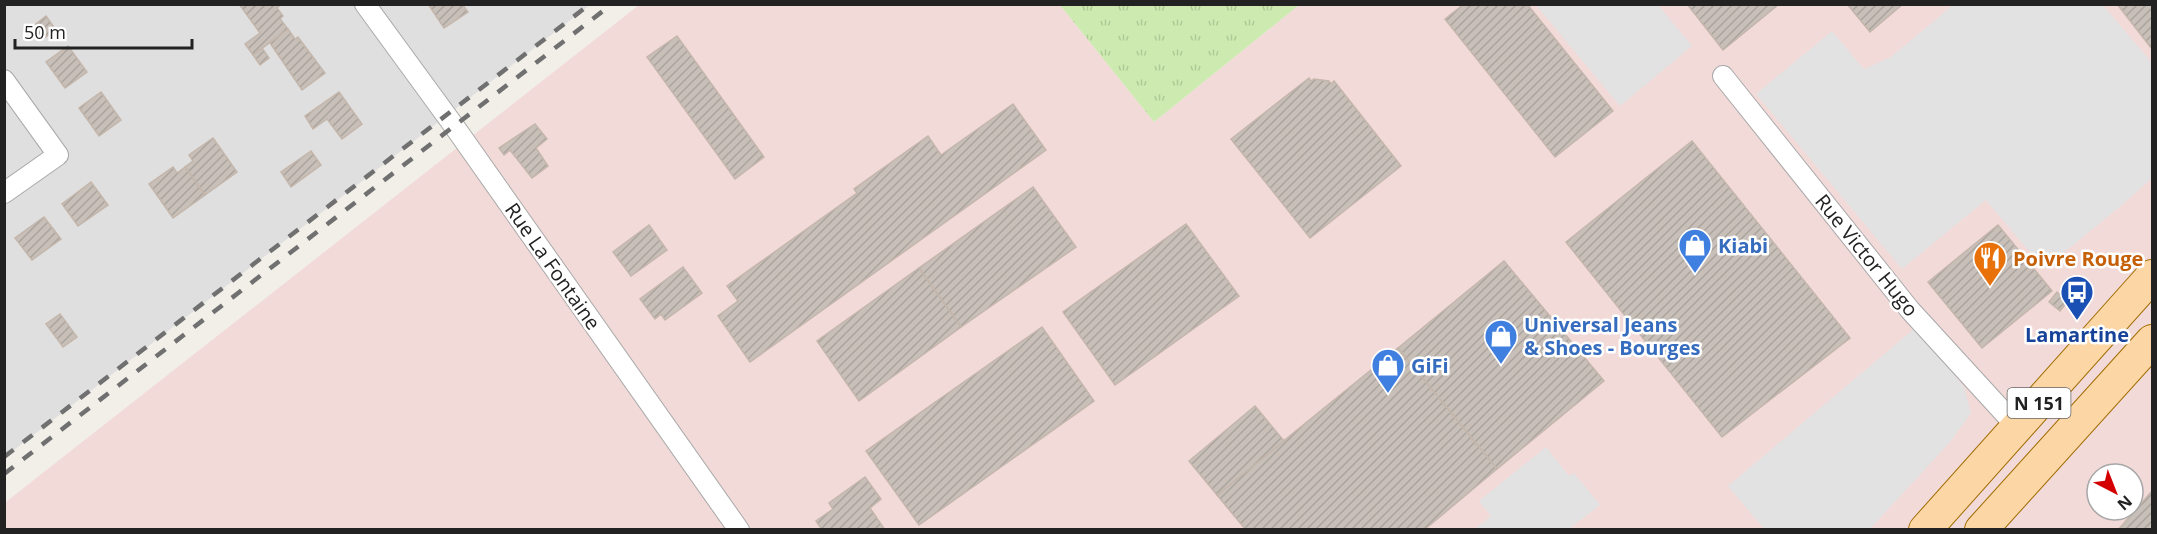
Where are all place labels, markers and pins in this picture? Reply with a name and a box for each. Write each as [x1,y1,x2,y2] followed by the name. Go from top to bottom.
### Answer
[1677,227,1713,274] shop icon: Kiabi
[1718,232,1768,259] place label: Kiabi
[1972,240,2008,287] restaurant icon: Poivre Rouge
[2013,245,2143,272] place label: Poivre Rouge
[2059,274,2095,321] bus stop icon: Lamartine
[1524,311,1700,361] place label: Universal Jeans & Shoes - Bourges
[1483,318,1519,365] shop icon: Universal Jeans & Shoes - Bourges
[2025,321,2129,348] place label: Lamartine
[1370,347,1406,394] shop icon: GiFi
[1411,352,1449,379] place label: GiFi

